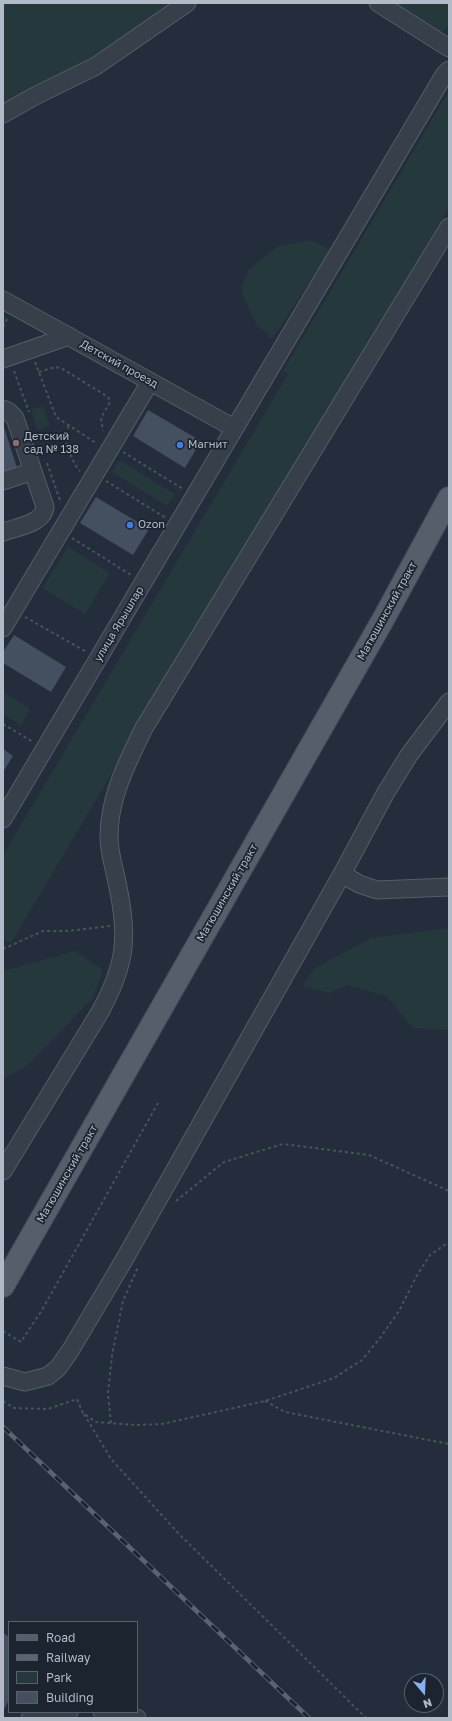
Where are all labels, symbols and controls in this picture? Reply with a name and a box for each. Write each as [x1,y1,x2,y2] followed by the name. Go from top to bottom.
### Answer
[78,337,160,391] street label: Детский проезд
[24,430,79,456] place label: Детский сад № 138
[11,438,21,448] marker: Детский сад № 138
[188,438,228,452] place label: Магнит
[175,440,185,450] marker: Магнит
[138,518,165,532] place label: Ozon
[125,520,135,530] marker: Ozon
[354,560,420,662] street label: Матюшинский тракт
[91,584,147,664] street label: улица Ярышлар
[194,842,260,944] street label: Матюшинский тракт
[34,1123,100,1225] street label: Матюшинский тракт
[8,1621,138,1713] legend
[46,1630,75,1645] text: Road
[46,1650,91,1665] text: Railway
[46,1670,72,1685] text: Park
[404,1673,444,1713] north arrow
[46,1690,94,1705] text: Building
[422,1696,434,1711] text: N

